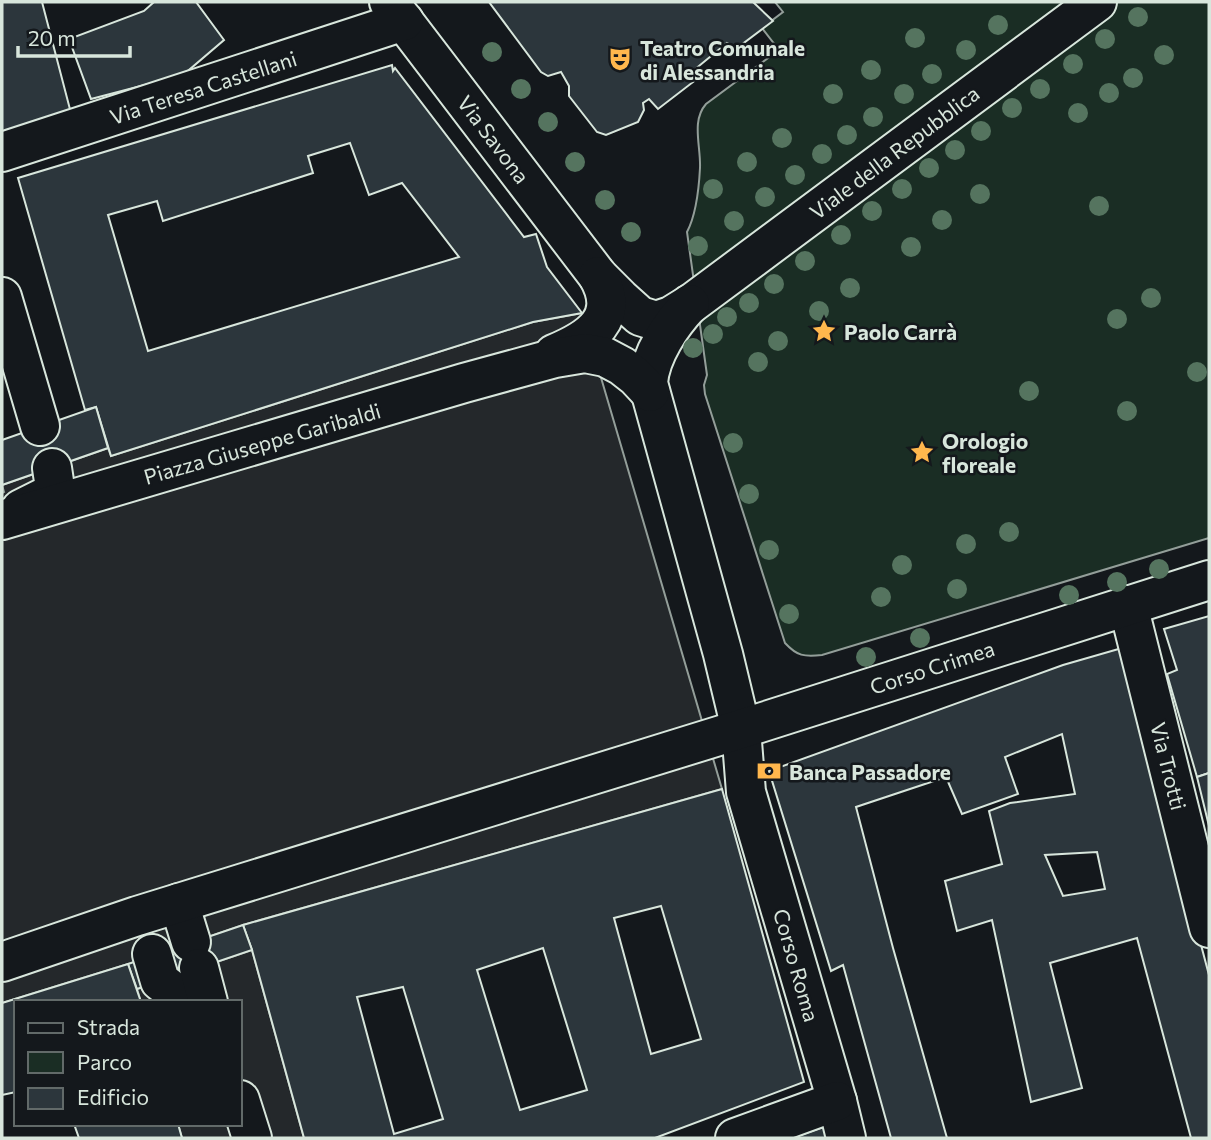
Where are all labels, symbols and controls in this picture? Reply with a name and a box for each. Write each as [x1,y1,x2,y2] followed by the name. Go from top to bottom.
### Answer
[18,14,130,58] scale bar
[28,25,76,50] text: 20 m
[640,35,805,84] place label: Teatro Comunale di Alessandria
[106,45,300,129] street label: Via Teresa Castellani
[606,45,634,73] theatre icon: Teatro Comunale di Alessandria
[804,80,984,224] street label: Viale della Repubblica
[453,90,535,188] street label: Via Savona
[810,317,838,345] place icon: Paolo Carrà
[844,319,957,344] place label: Paolo Carrà
[141,397,383,489] street label: Piazza Giuseppe Garibaldi
[942,428,1028,477] place label: Orologio floreale
[908,438,936,466] place icon: Orologio floreale
[866,635,998,699] street label: Corso Crimea
[1146,720,1192,812] street label: Via Trotti
[755,757,783,785] bank icon: Banca Passadore
[789,759,951,784] place label: Banca Passadore
[769,906,825,1024] street label: Corso Roma
[14,1000,242,1126] legend
[77,1014,140,1039] text: Strada
[77,1049,132,1074] text: Parco
[77,1084,149,1109] text: Edificio

